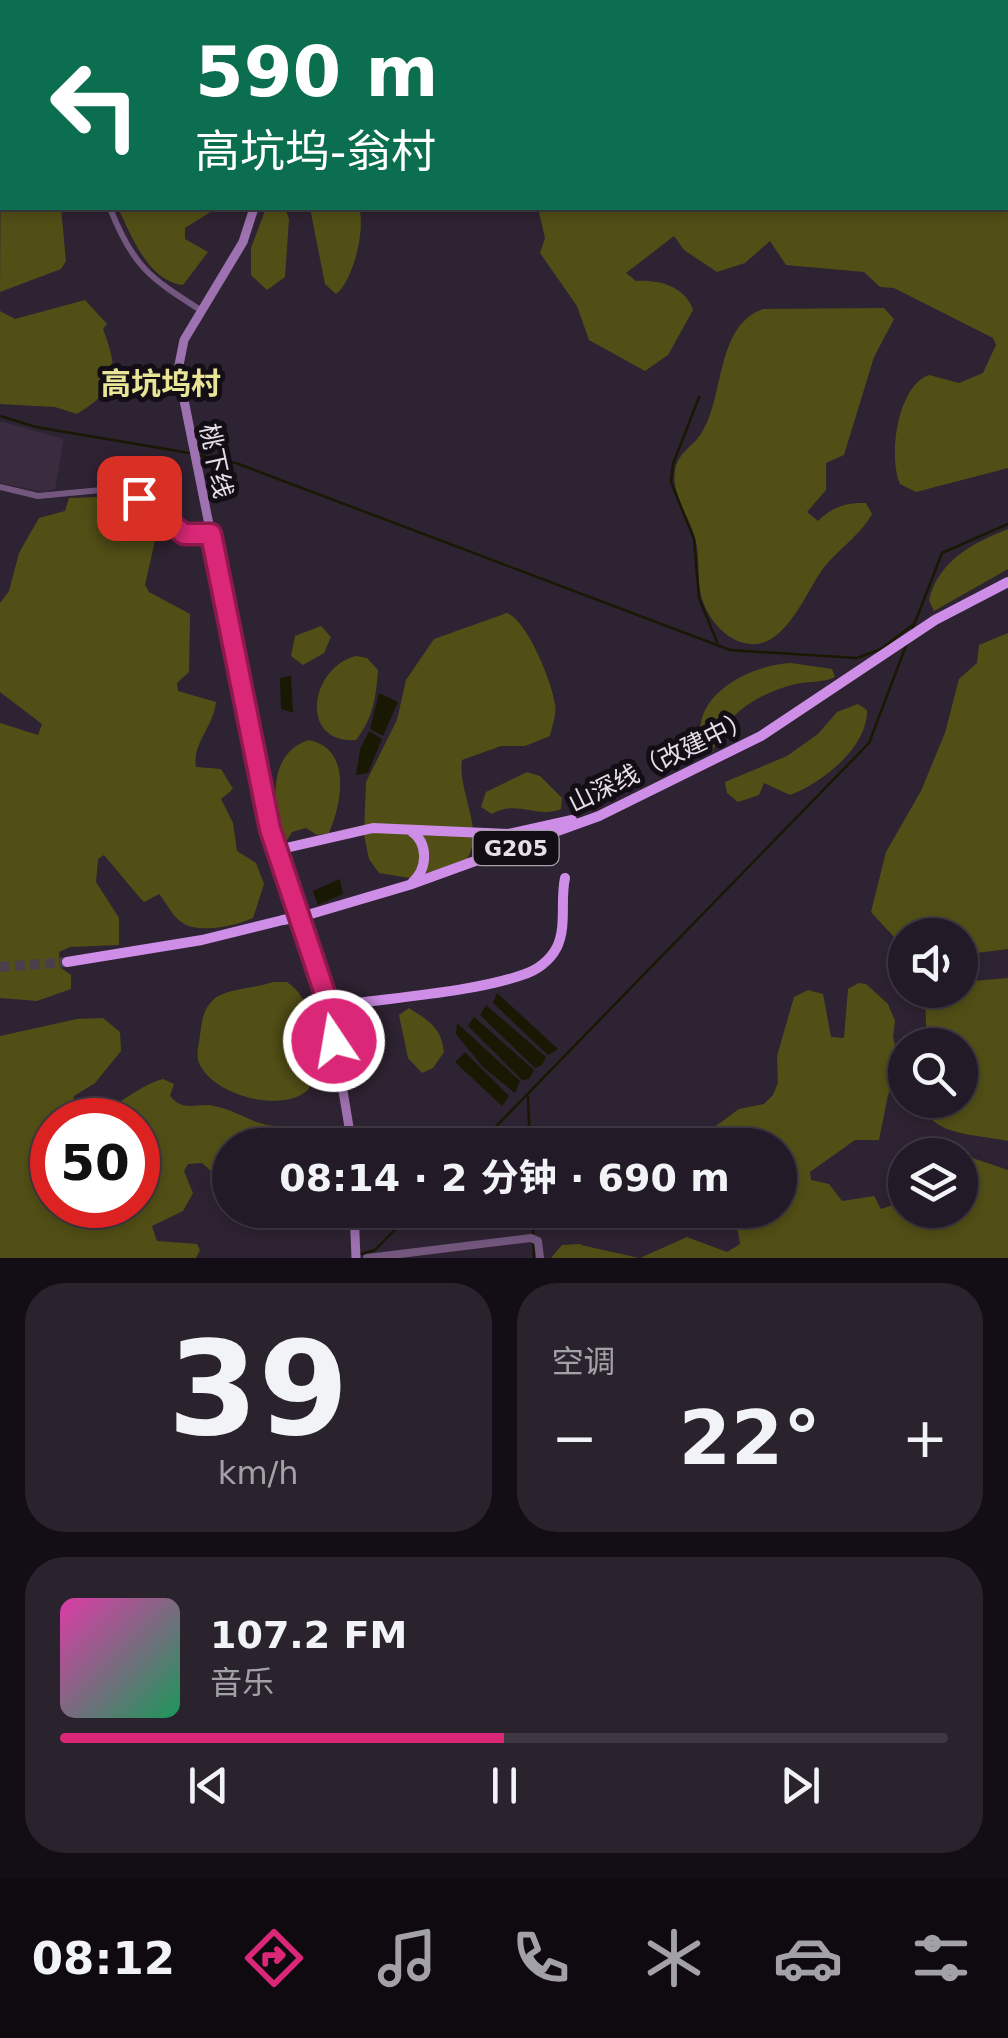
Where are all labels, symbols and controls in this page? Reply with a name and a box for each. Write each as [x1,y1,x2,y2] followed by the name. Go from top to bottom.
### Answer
[195,31,438,113] text: 590 m
[30,40,160,170] icon: left
[195,125,436,178] text: 高坑坞-翁村
[101,366,221,401] district label: 高坑坞村
[194,421,238,501] street label: 桃下线
[97,456,182,541] pin
[112,471,167,526] icon: arrive
[564,704,756,818] street label: 山深线（改建中）
[474,831,558,865] road number: G205
[888,918,978,1228] map controls
[888,918,978,1008] button: sound
[282,989,386,1093] position arrow
[888,1028,978,1118] button: search
[30,1098,160,1228] speed limit sign: 50
[888,1138,978,1228] button: layers
[279,1156,730,1200] text: 08:14 · 2 分钟 · 690 m
[168,1313,349,1465] text: 39
[552,1343,616,1381] text: 空调
[679,1394,821,1482] text: 22°
[552,1406,598,1470] text: −
[902,1406,948,1470] text: +
[218,1454,299,1492] text: km/h
[210,1613,407,1657] text: 107.2 FM
[210,1664,274,1702] text: 音乐
[181,1758,236,1813] icon: previous
[477,1758,532,1813] icon: pause
[773,1758,828,1813] icon: next
[239,1923,309,1993] icon: directions
[372,1923,442,1993] icon: music
[506,1923,576,1993] icon: phone
[639,1923,709,1993] icon: climate
[773,1923,843,1993] icon: car
[906,1923,976,1993] icon: filters
[32,1932,175,1985] text: 08:12

